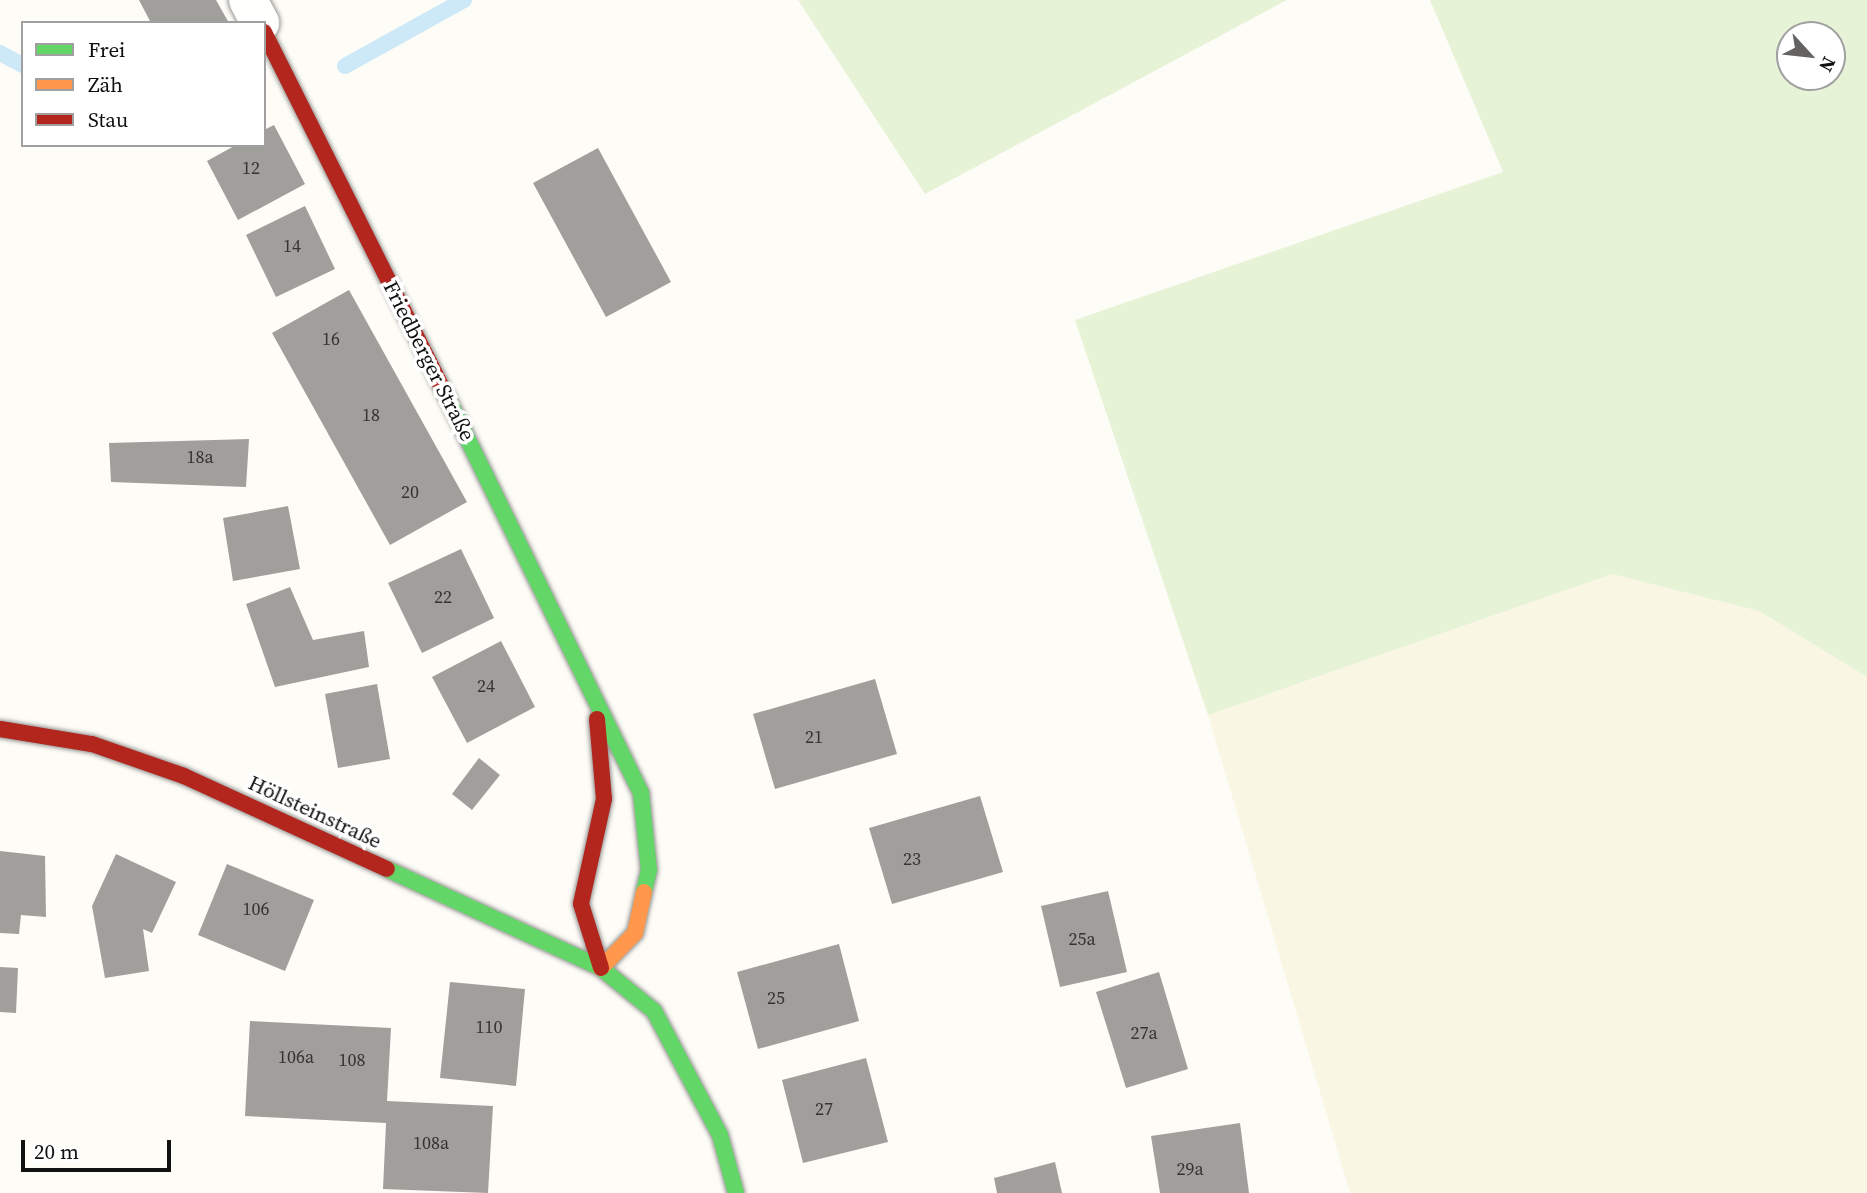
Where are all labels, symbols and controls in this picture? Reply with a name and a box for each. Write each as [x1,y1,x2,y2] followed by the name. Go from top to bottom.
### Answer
[21,21,266,147] legend
[1776,21,1846,91] north arrow
[88,35,125,64] text: Frei
[1813,53,1843,77] text: N
[88,70,123,99] text: Zäh
[88,105,128,134] text: Stau
[242,157,260,179] house number: 12
[283,235,301,257] house number: 14
[378,277,480,445] street label: Friedberger Straße
[322,328,340,350] house number: 16
[362,404,380,426] house number: 18
[186,446,214,468] house number: 18a
[401,481,419,503] house number: 20
[434,586,452,608] house number: 22
[477,675,495,697] house number: 24
[805,726,823,748] house number: 21
[244,770,386,854] street label: Höllsteinstraße
[903,848,921,870] house number: 23
[243,898,269,920] house number: 106
[1068,928,1096,950] house number: 25a
[767,987,785,1009] house number: 25
[476,1016,502,1038] house number: 110
[1130,1022,1158,1044] house number: 27a
[278,1046,314,1068] house number: 106a
[339,1049,365,1071] house number: 108
[815,1098,833,1120] house number: 27
[24,1126,175,1170] scale bar
[413,1132,449,1154] house number: 108a
[34,1137,79,1166] text: 20 m
[1176,1158,1204,1180] house number: 29a

